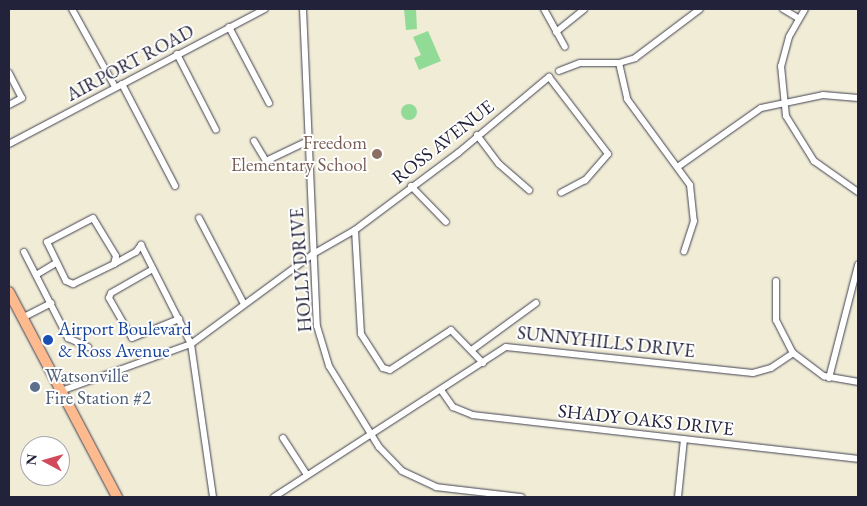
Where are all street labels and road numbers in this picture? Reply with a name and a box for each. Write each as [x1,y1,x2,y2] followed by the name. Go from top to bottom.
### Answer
[62,20,198,106] street label: AIRPORT ROAD
[387,95,499,189] street label: ROSS AVENUE
[285,207,317,333] street label: HOLLY DRIVE
[516,321,696,363] street label: SUNNYHILLS DRIVE
[557,399,735,441] street label: SHADY OAKS DRIVE

